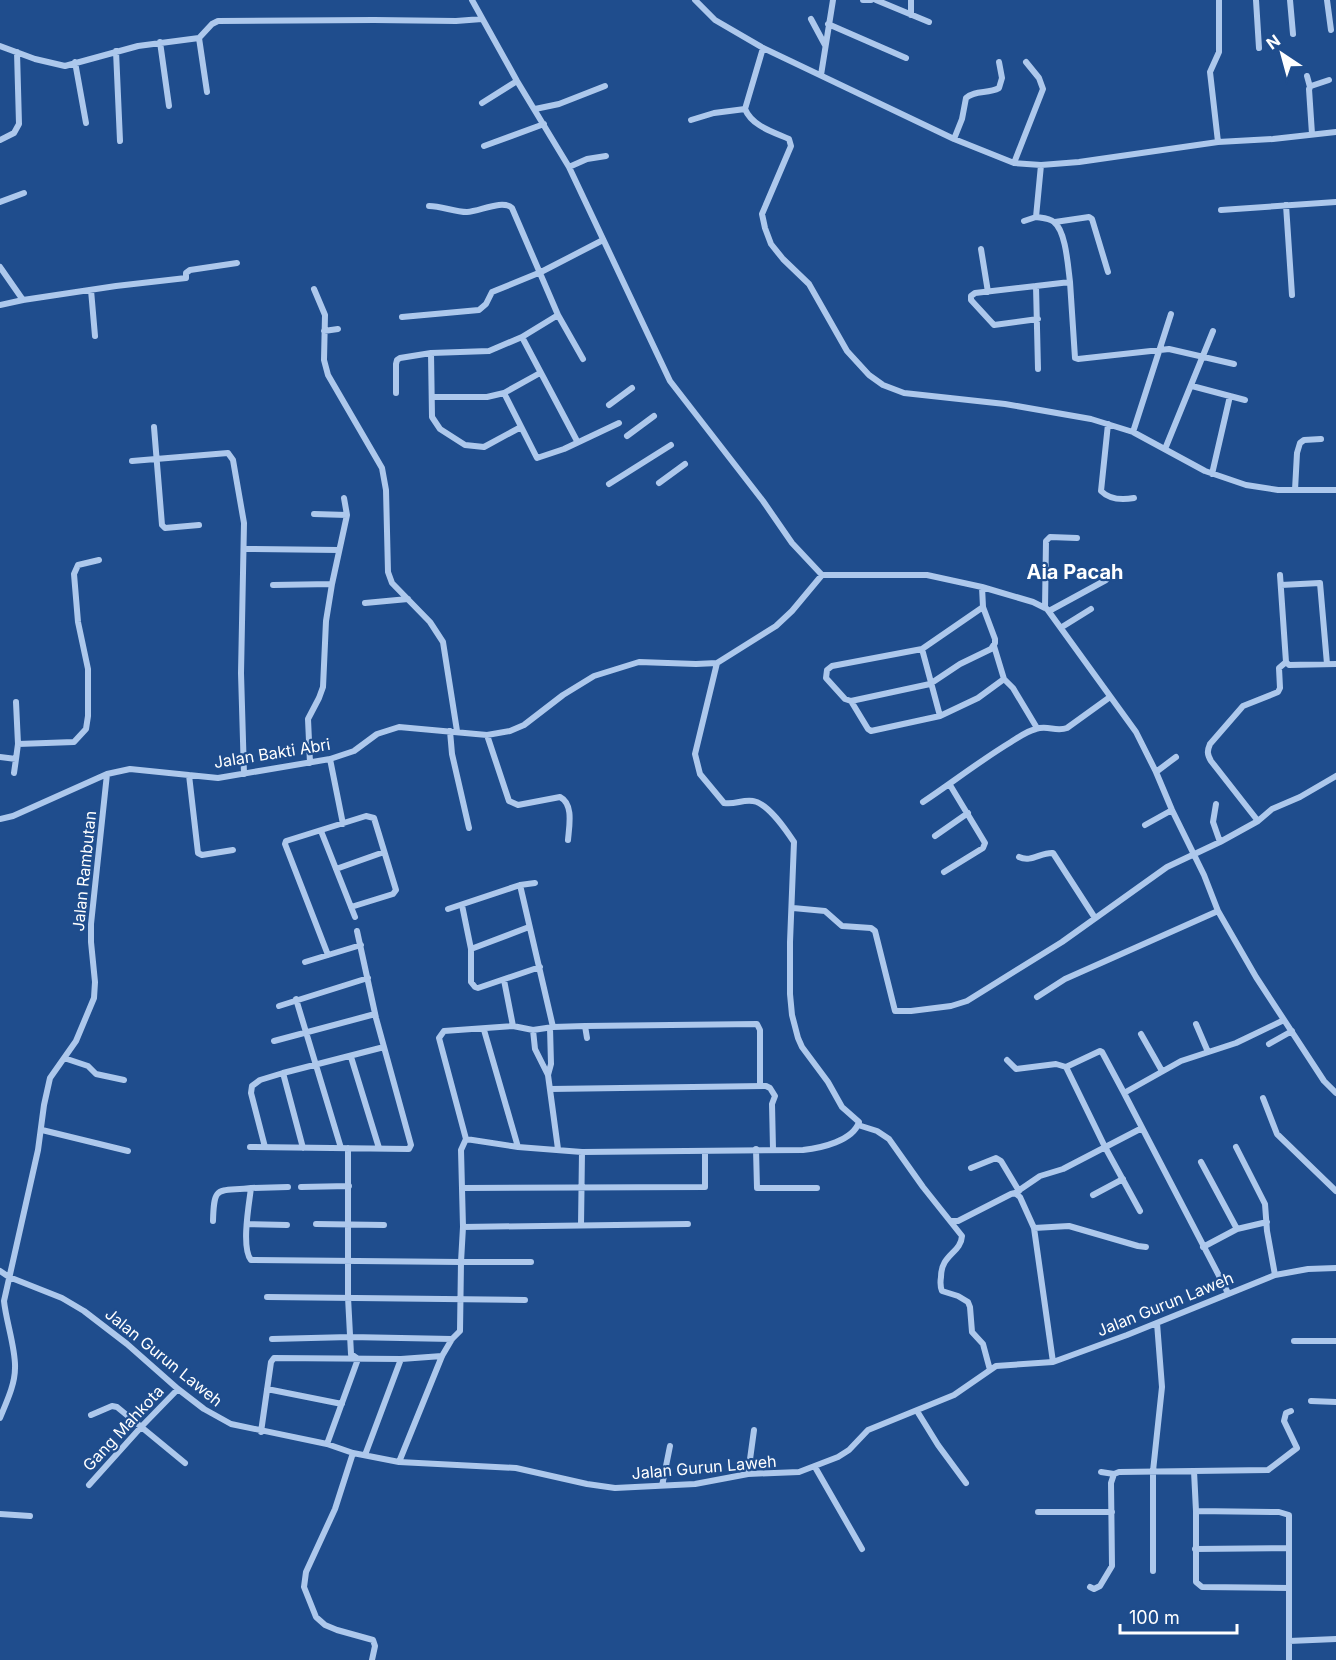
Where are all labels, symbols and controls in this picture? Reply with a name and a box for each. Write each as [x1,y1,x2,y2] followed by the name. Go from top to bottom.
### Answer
[1252,24,1312,84] north arrow
[1262,30,1284,54] text: N
[1026,560,1124,584] district label: Aia Pacah
[212,734,332,772] street label: Jalan Bakti Abri
[68,810,100,932] street label: Jalan Rambutan
[1094,1267,1236,1341] street label: Jalan Gurun Laweh
[101,1303,227,1411] street label: Jalan Gurun Laweh
[78,1381,168,1475] street label: Gang Mahkota
[631,1451,777,1483] street label: Jalan Gurun Laweh
[1120,1597,1237,1635] scale bar
[1129,1607,1180,1628] text: 100 m

